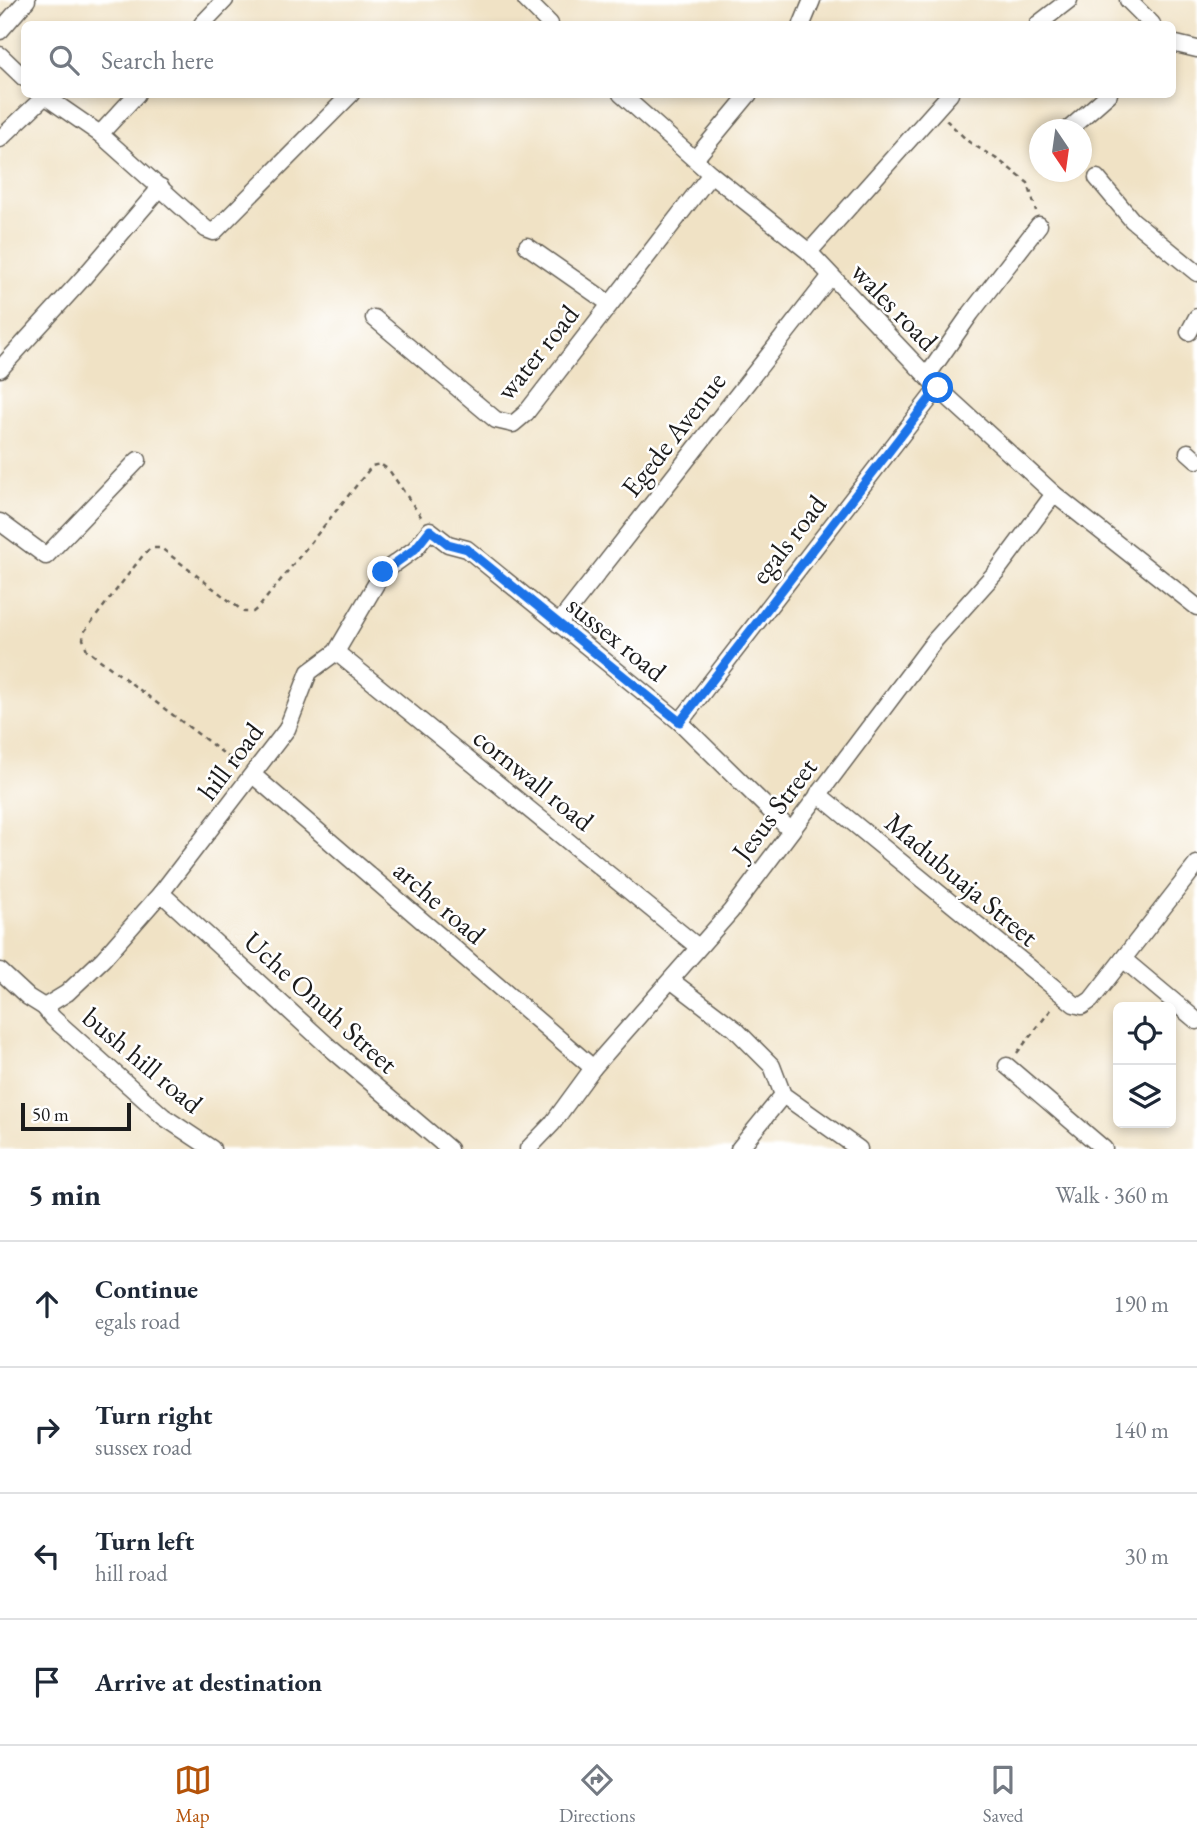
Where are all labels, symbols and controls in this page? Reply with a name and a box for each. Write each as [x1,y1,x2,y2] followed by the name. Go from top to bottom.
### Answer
[21,21,1176,98] search box
[45,41,83,79] icon: search
[101,43,214,77] text: Search here
[1029,119,1092,182] north arrow
[844,254,947,359] street label: wales road
[488,296,587,407] street label: water road
[613,364,733,504] street label: Egede Avenue
[922,372,953,403] route start
[742,486,835,591] street label: egals road
[367,556,398,587] route end
[560,587,675,690] street label: sussex road
[189,714,271,807] street label: hill road
[466,719,602,839] street label: cornwall road
[722,750,825,870] street label: Jesus Street
[878,804,1046,954] street label: Madubuaja Street
[386,852,494,952] street label: arche road
[236,923,406,1081] street label: Uche Onuh Street
[75,999,211,1121] street label: bush hill road
[1113,1002,1176,1128] map controls
[1113,1002,1176,1065] button: locate
[1113,1065,1176,1128] button: layers
[21,1100,131,1132] scale bar
[32,1102,69,1127] text: 50 m
[28,1175,101,1214] text: 5 min
[1055,1180,1169,1210] text: Walk · 360 m
[95,1272,198,1306] text: Continue
[28,1285,66,1323] icon: ahead
[1113,1289,1169,1319] text: 190 m
[95,1306,180,1336] text: egals road
[95,1398,213,1432] text: Turn right
[28,1411,66,1449] icon: right
[1113,1415,1169,1445] text: 140 m
[95,1432,192,1462] text: sussex road
[95,1524,194,1558] text: Turn left
[28,1537,66,1575] icon: left
[1124,1541,1169,1571] text: 30 m
[95,1558,168,1588] text: hill road
[28,1663,66,1701] icon: arrive
[95,1665,322,1699] text: Arrive at destination
[174,1761,212,1828] tab: Map
[559,1761,635,1828] tab: Directions
[983,1761,1023,1828] tab: Saved

